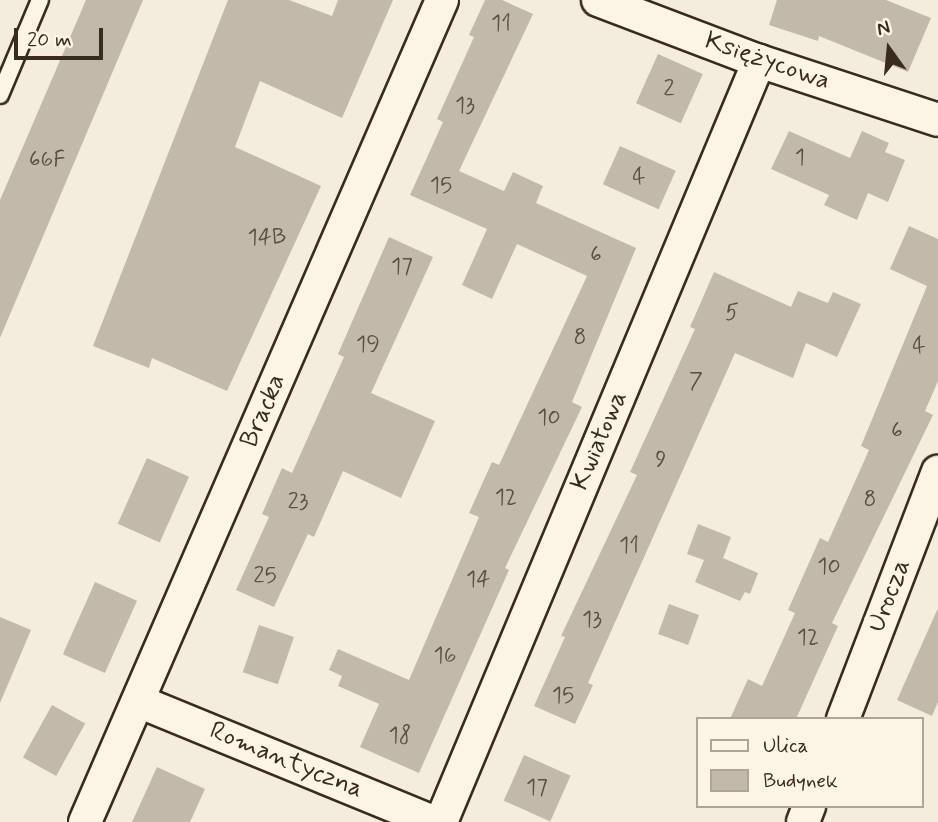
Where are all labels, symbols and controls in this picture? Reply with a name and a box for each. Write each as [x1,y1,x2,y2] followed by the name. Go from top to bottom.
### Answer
[491,10,511,38] house number: 11
[18,14,107,58] scale bar
[854,14,924,84] north arrow
[874,15,893,42] text: N
[27,26,72,54] text: 20 m
[700,26,834,98] street label: Księżycowa
[663,75,675,103] house number: 2
[455,92,475,120] house number: 13
[795,144,805,172] house number: 1
[29,146,65,174] house number: 66F
[632,163,646,191] house number: 4
[430,172,452,200] house number: 15
[248,224,286,252] house number: 14B
[590,241,602,269] house number: 6
[391,253,413,281] house number: 17
[725,299,739,327] house number: 5
[574,324,586,352] house number: 8
[356,331,380,359] house number: 19
[912,332,926,360] house number: 4
[689,368,703,396] house number: 7
[235,370,293,452] street label: Bracka
[565,386,635,496] street label: Kwiatowa
[537,404,561,432] house number: 10
[891,417,903,445] house number: 6
[655,446,667,474] house number: 9
[495,484,517,512] house number: 12
[864,486,876,514] house number: 8
[288,488,308,516] house number: 23
[619,532,639,560] house number: 11
[817,553,841,581] house number: 10
[862,555,918,637] street label: Urocza
[253,562,277,590] house number: 25
[466,566,490,594] house number: 14
[582,606,602,634] house number: 13
[797,624,819,652] house number: 12
[434,642,456,670] house number: 16
[552,682,574,710] house number: 15
[205,716,367,806] street label: Romantyczna
[696,717,924,808] legend
[389,722,411,750] house number: 18
[763,732,808,760] text: Ulica
[763,767,838,795] text: Budynek
[526,774,548,802] house number: 17

